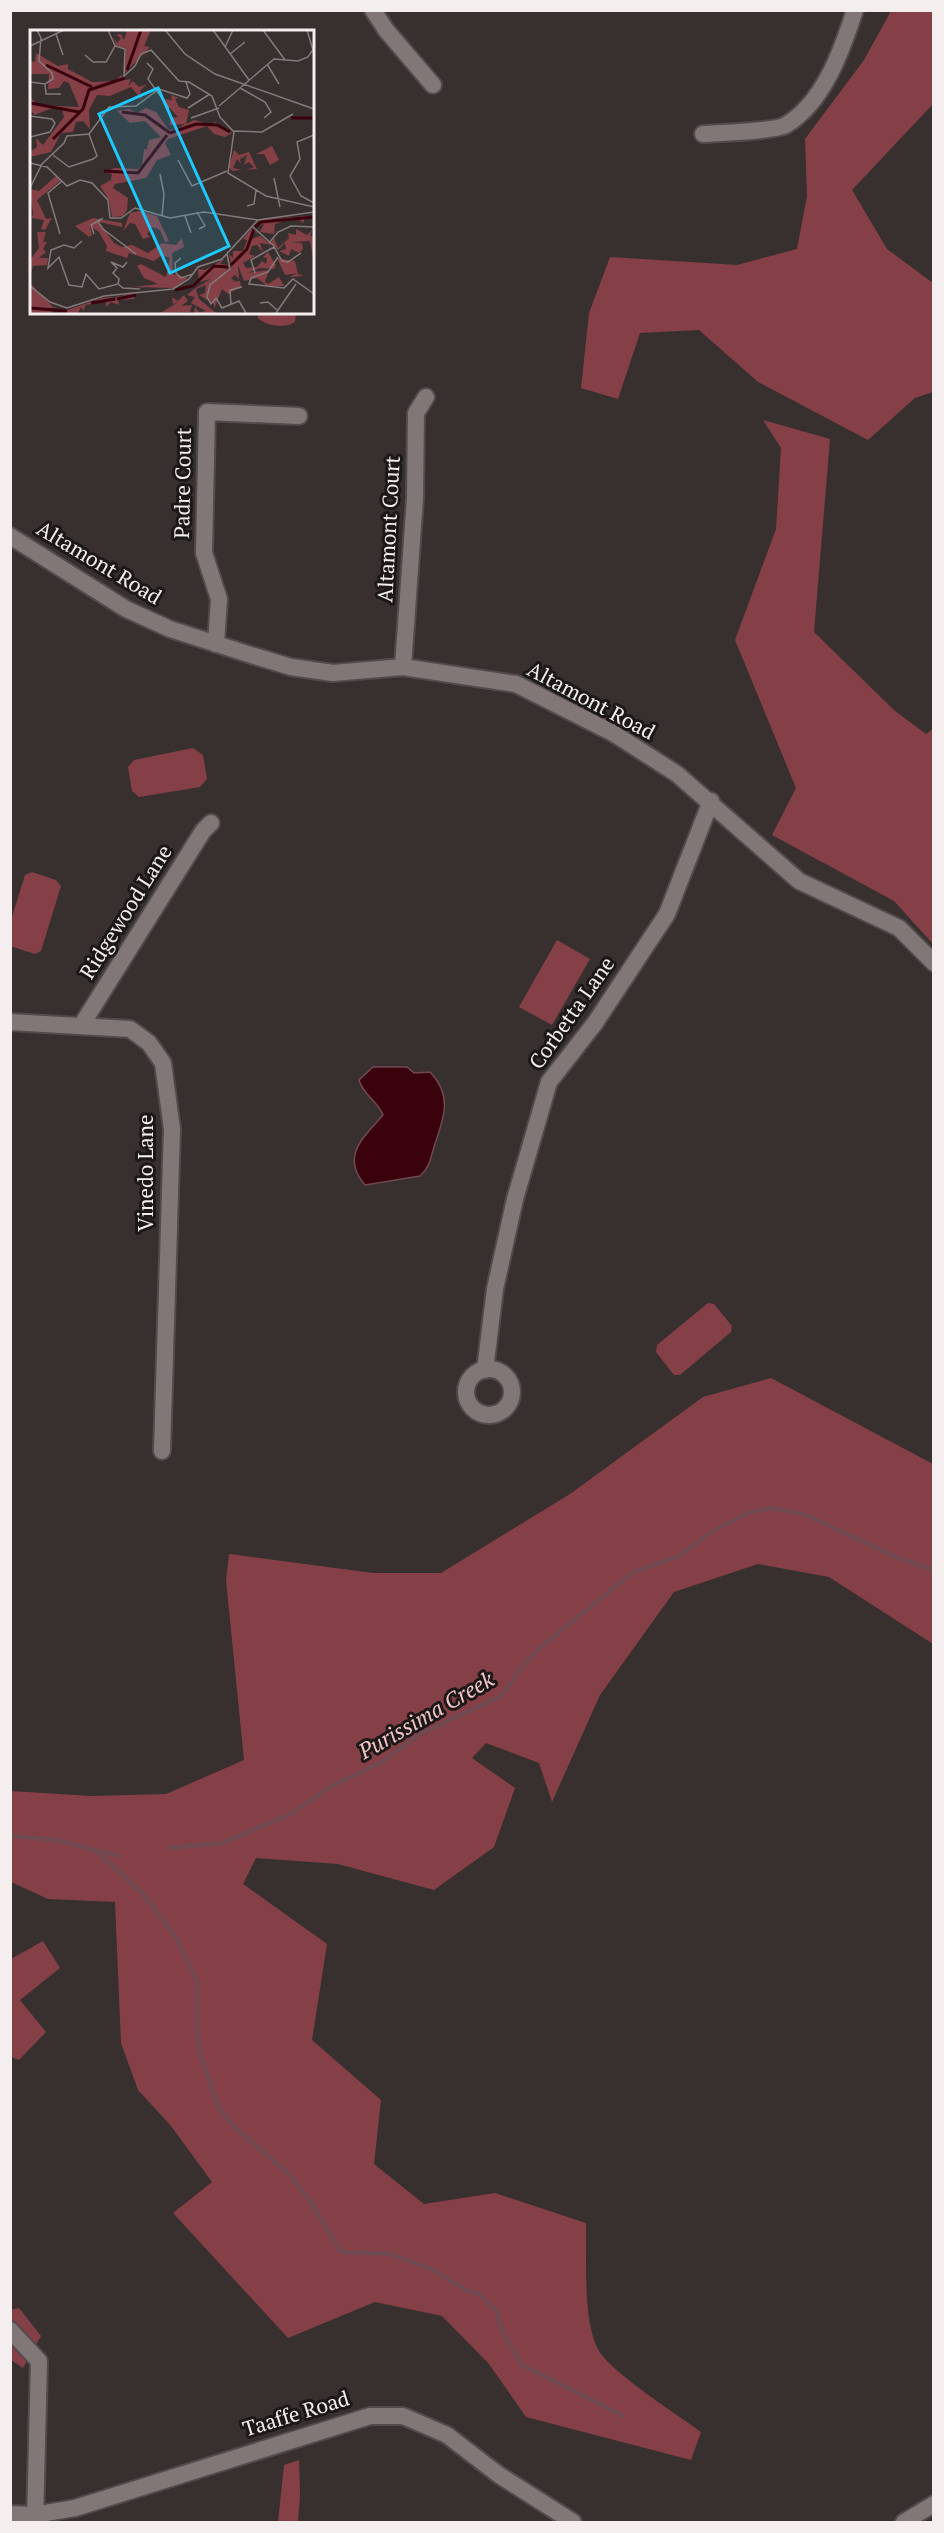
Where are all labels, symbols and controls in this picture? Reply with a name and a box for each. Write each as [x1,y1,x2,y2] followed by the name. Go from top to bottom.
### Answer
[30,30,314,314] inset map
[167,427,197,539] street label: Padre Court
[370,455,406,603] street label: Altamont Court
[32,514,167,611] street label: Altamont Road
[523,655,661,746] street label: Altamont Road
[73,839,178,984] street label: Ridgewood Lane
[522,951,620,1074] street label: Corbetta Lane
[131,1114,159,1232] street label: Vinedo Lane
[352,1664,499,1766] water label: Purissima Creek
[239,2383,353,2443] street label: Taaffe Road

